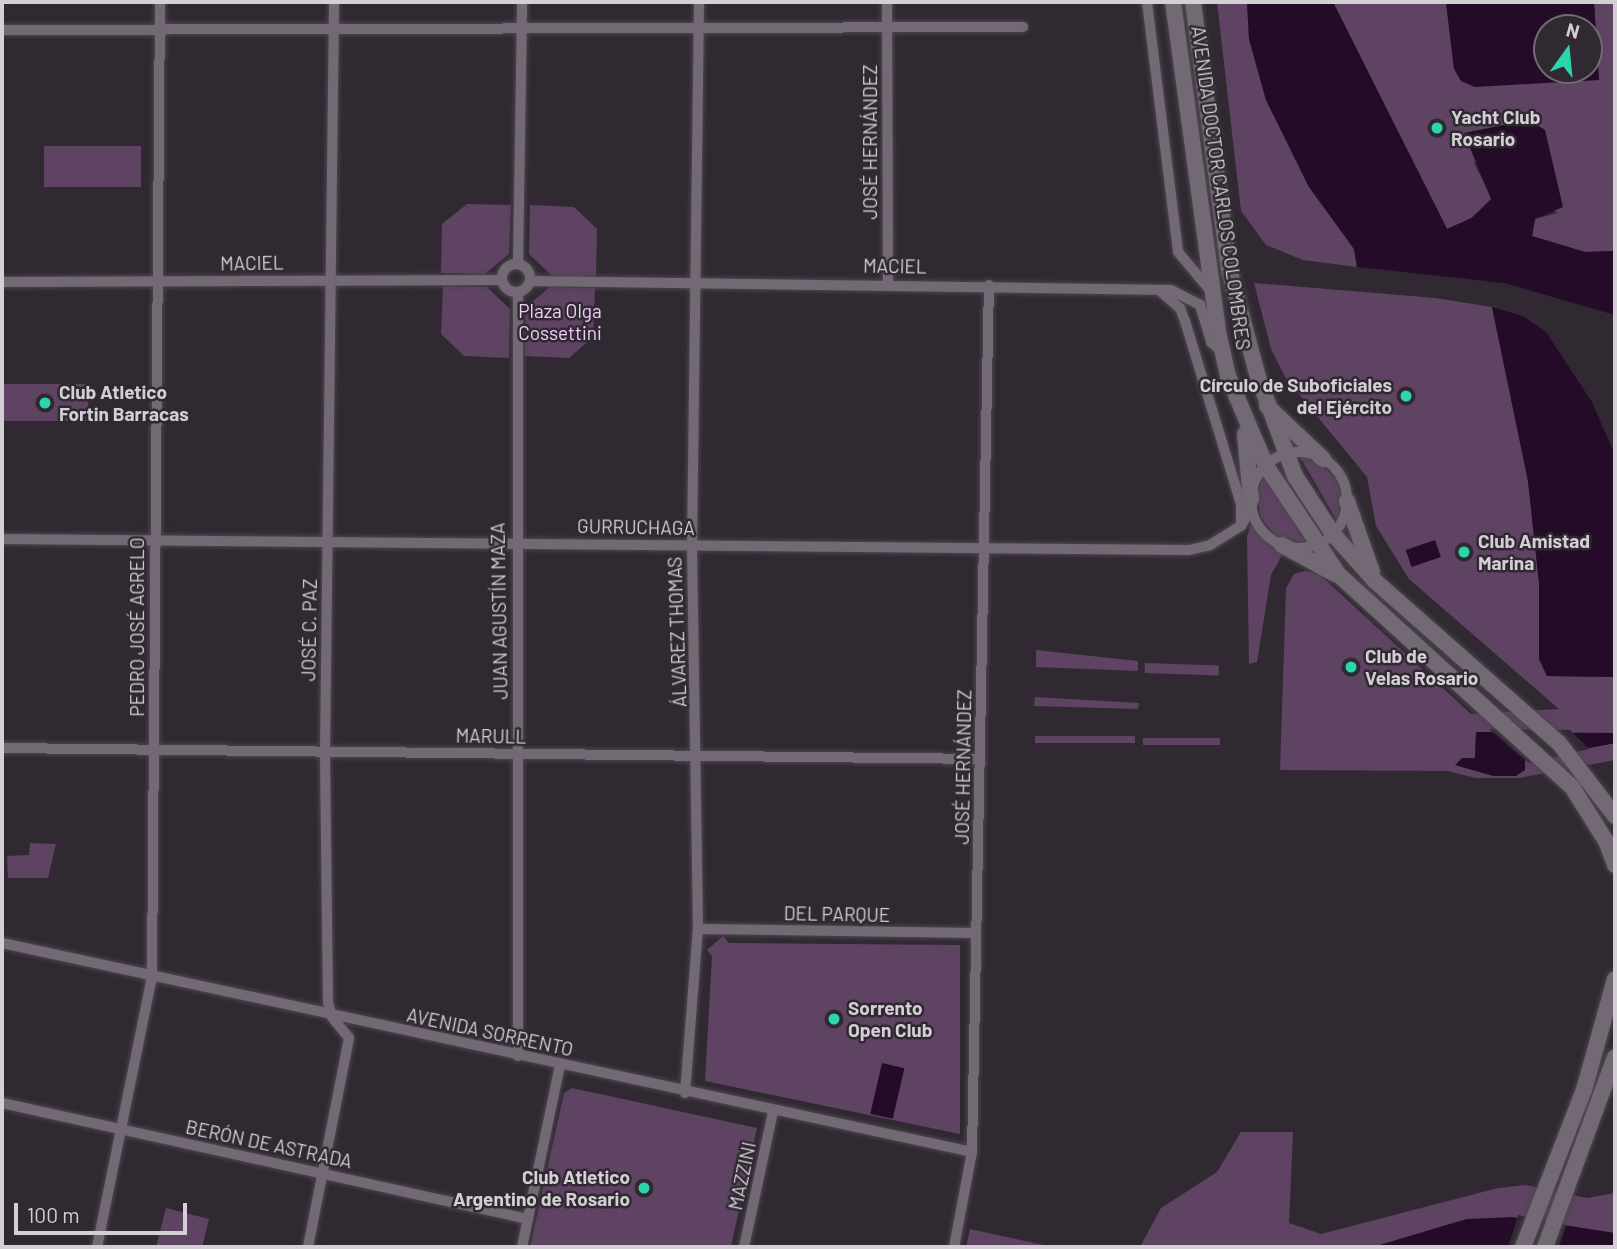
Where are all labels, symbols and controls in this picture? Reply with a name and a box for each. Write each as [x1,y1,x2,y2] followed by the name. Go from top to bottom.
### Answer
[1533,14,1603,84] north arrow
[1564,17,1582,43] text: N
[1187,24,1255,352] street label: AVENIDA DOCTOR CARLOS COLOMBRES
[859,64,881,220] street label: JOSÉ HERNÁNDEZ
[1451,106,1540,150] place label: Yacht Club Rosario
[1429,120,1445,136] marker: Yacht Club Rosario
[220,251,284,275] street label: MACIEL
[863,254,927,278] street label: MACIEL
[518,300,602,344] park label: Plaza Olga Cossettini
[1200,374,1392,418] place label: Círculo de Suboficiales del Ejército
[59,381,189,425] place label: Club Atletico Fortin Barracas
[1398,388,1414,404] marker: Círculo de Suboficiales del Ejército
[37,395,53,411] marker: Club Atletico Fortin Barracas
[577,515,695,539] street label: GURRUCHAGA
[486,522,512,700] street label: JUAN AGUSTÍN MAZA
[1478,530,1590,574] place label: Club Amistad Marina
[126,537,148,717] street label: PEDRO JOSÉ AGRELO
[1456,544,1472,560] marker: Club Amistad Marina
[663,556,691,708] street label: ÁLVAREZ THOMAS
[297,579,321,681] street label: JOSÉ C. PAZ
[1365,645,1478,689] place label: Club de Velas Rosario
[1343,659,1359,675] marker: Club de Velas Rosario
[950,689,976,845] street label: JOSÉ HERNÁNDEZ
[455,724,527,748] street label: MARULL
[784,902,890,926] street label: DEL PARQUE
[848,997,932,1041] place label: Sorrento Open Club
[405,1003,575,1061] street label: AVENIDA SORRENTO
[826,1011,842,1027] marker: Sorrento Open Club
[184,1115,354,1173] street label: BERÓN DE ASTRADA
[724,1140,760,1212] street label: MAZZINI
[453,1166,630,1210] place label: Club Atletico Argentino de Rosario
[636,1180,652,1196] marker: Club Atletico Argentino de Rosario
[18,1190,191,1234] scale bar
[27,1202,80,1227] text: 100 m

